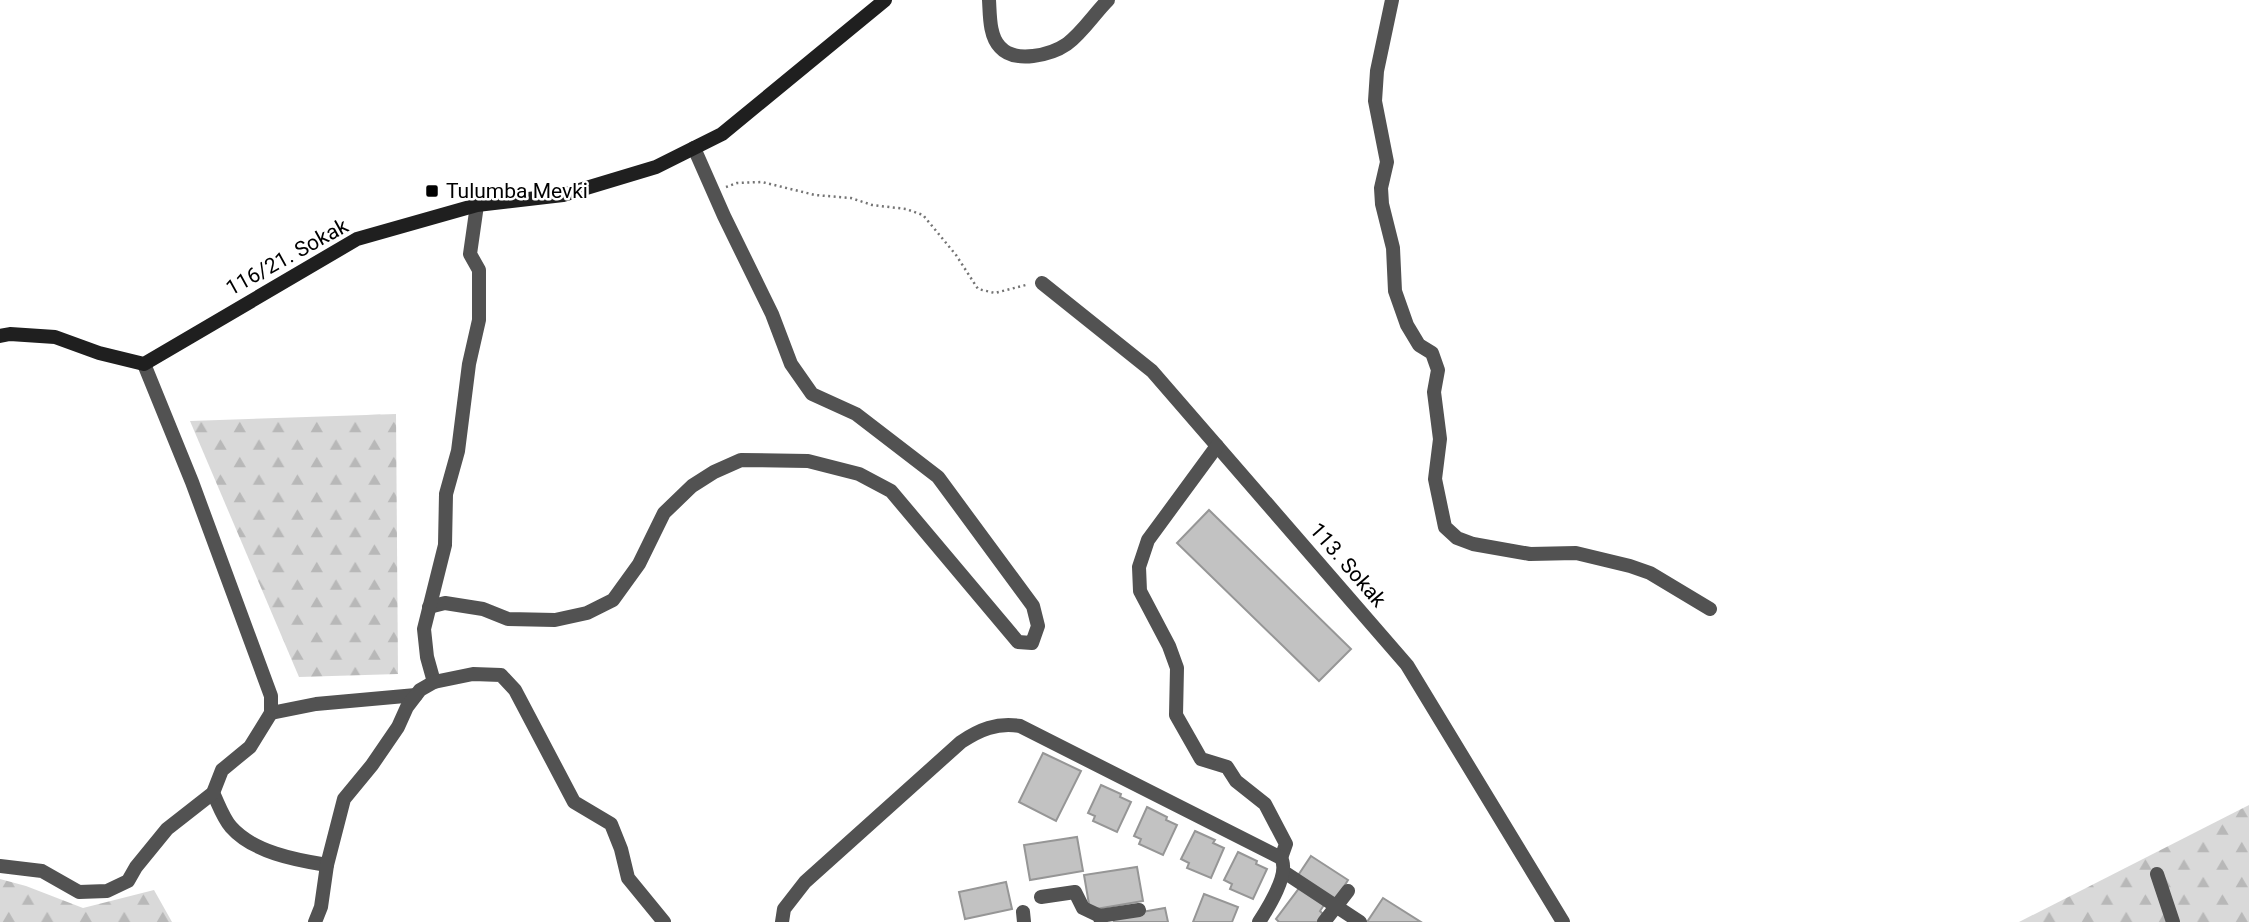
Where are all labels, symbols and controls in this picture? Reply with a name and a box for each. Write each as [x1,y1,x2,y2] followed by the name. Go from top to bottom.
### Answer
[446,179,588,203] place label: Tulumba Mevki
[424,183,440,199] marker: Tulumba Mevki
[222,213,352,300] street label: 116/21. Sokak
[1305,518,1391,612] street label: 113. Sokak

